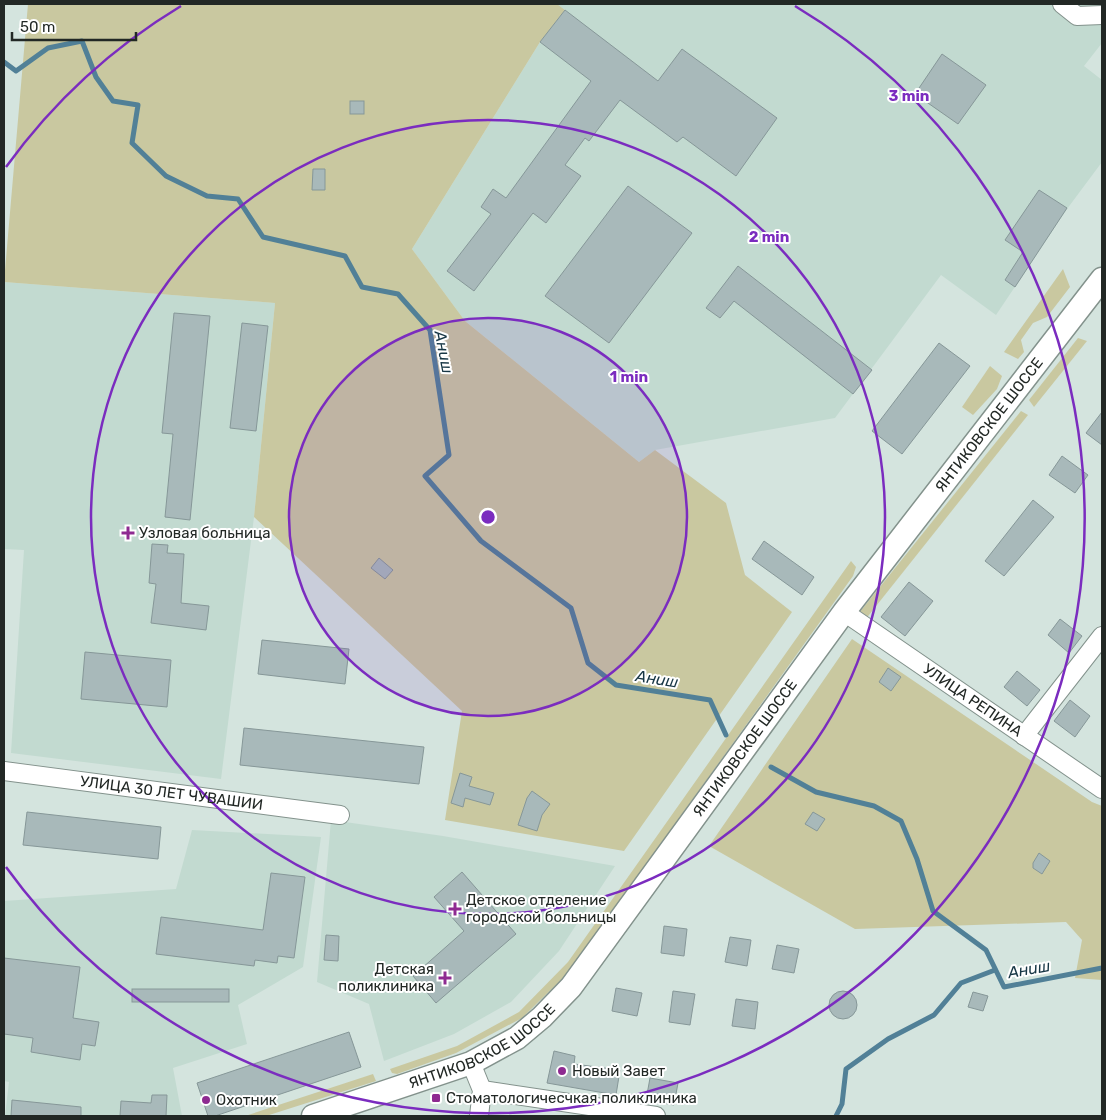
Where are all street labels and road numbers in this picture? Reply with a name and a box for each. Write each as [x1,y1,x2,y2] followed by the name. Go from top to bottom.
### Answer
[931,354,1047,496] street label: ЯНТИКОВСКОЕ ШОССЕ
[920,660,1026,741] street label: УЛИЦА РЕПИНА
[689,676,801,820] street label: ЯНТИКОВСКОЕ ШОССЕ
[79,772,264,814] street label: УЛИЦА 30 ЛЕТ ЧУВАШИИ
[406,1000,559,1092] street label: ЯНТИКОВСКОЕ ШОССЕ

